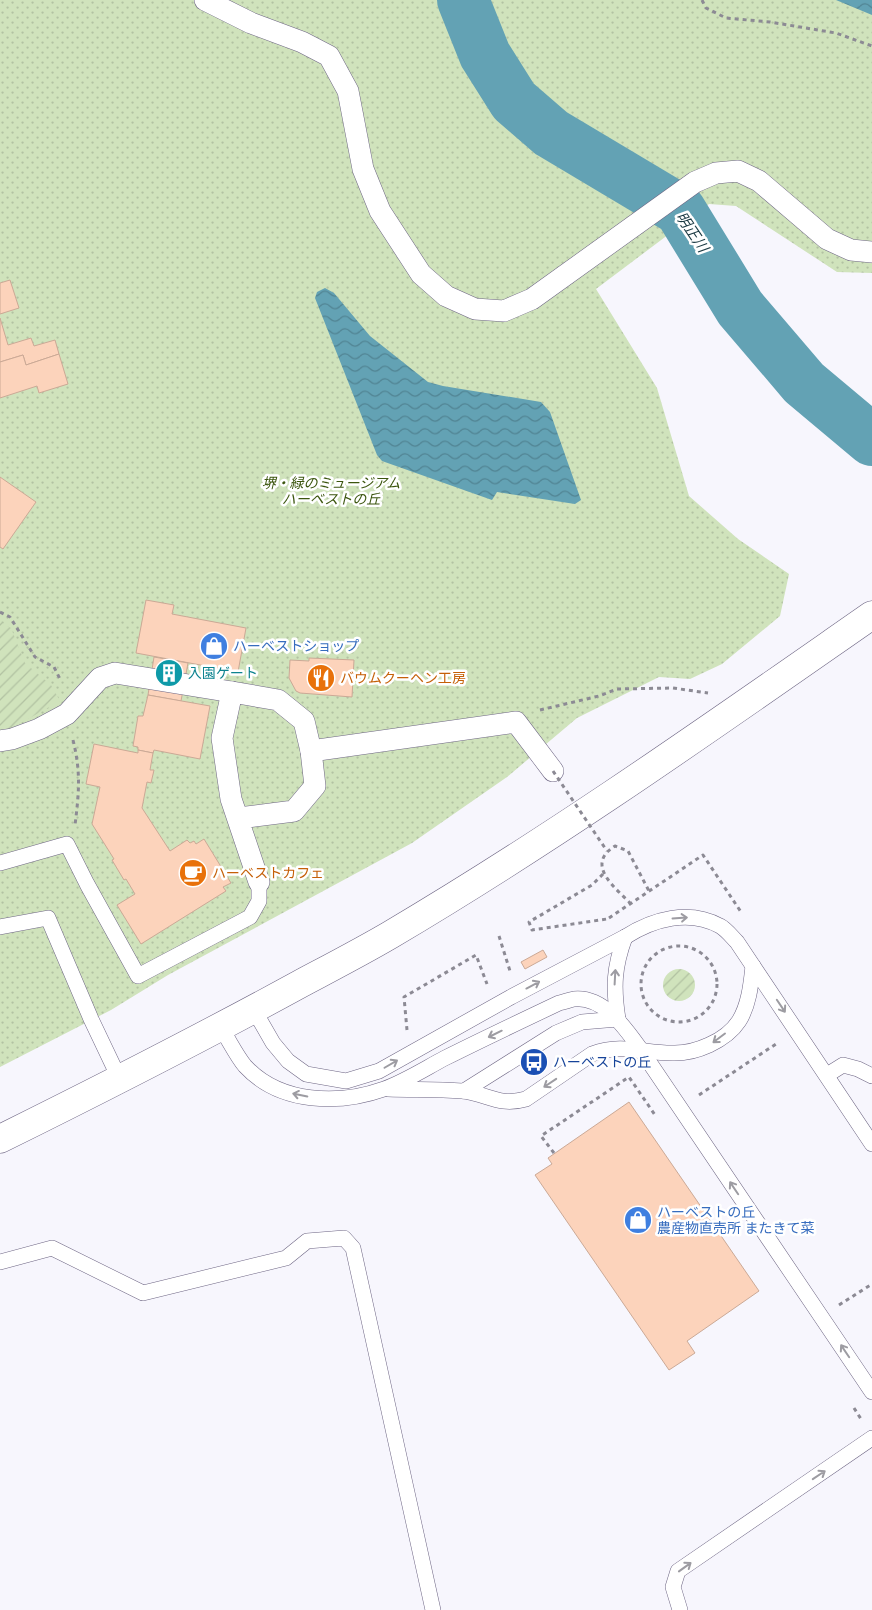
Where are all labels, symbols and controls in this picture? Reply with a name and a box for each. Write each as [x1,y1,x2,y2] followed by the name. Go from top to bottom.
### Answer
[672,208,713,257] water label: 明正川
[262,475,400,507] park label: 堺・緑のミュージアム ハーベストの丘
[199,631,229,661] shop icon: ハーベストショップ
[233,638,359,654] place label: ハーベストショップ
[154,658,184,688] building icon: 入園ゲート
[306,663,336,693] restaurant icon: バウムクーヘン工房
[188,665,258,681] place label: 入園ゲート
[340,670,466,686] place label: バウムクーヘン工房
[178,858,208,888] cafe icon: ハーベストカフェ
[212,865,324,881] place label: ハーベストカフェ
[671,913,687,922] one-way arrow
[611,969,620,985] one-way arrow
[525,980,540,989] one-way arrow
[775,999,786,1013] one-way arrow
[488,1030,503,1039] one-way arrow
[712,1033,726,1043] one-way arrow
[519,1047,549,1077] bus stop icon: ハーベストの丘
[553,1054,651,1070] place label: ハーベストの丘
[384,1059,399,1069] one-way arrow
[543,1078,557,1088] one-way arrow
[292,1090,308,1099] one-way arrow
[729,1181,739,1195] one-way arrow
[657,1204,815,1236] place label: ハーベストの丘 農産物直売所 またきて菜
[623,1205,653,1235] shop icon: ハーベストの丘 農産物直売所 またきて菜
[840,1345,850,1359] one-way arrow
[812,1470,826,1480] one-way arrow
[678,1562,692,1572] one-way arrow

